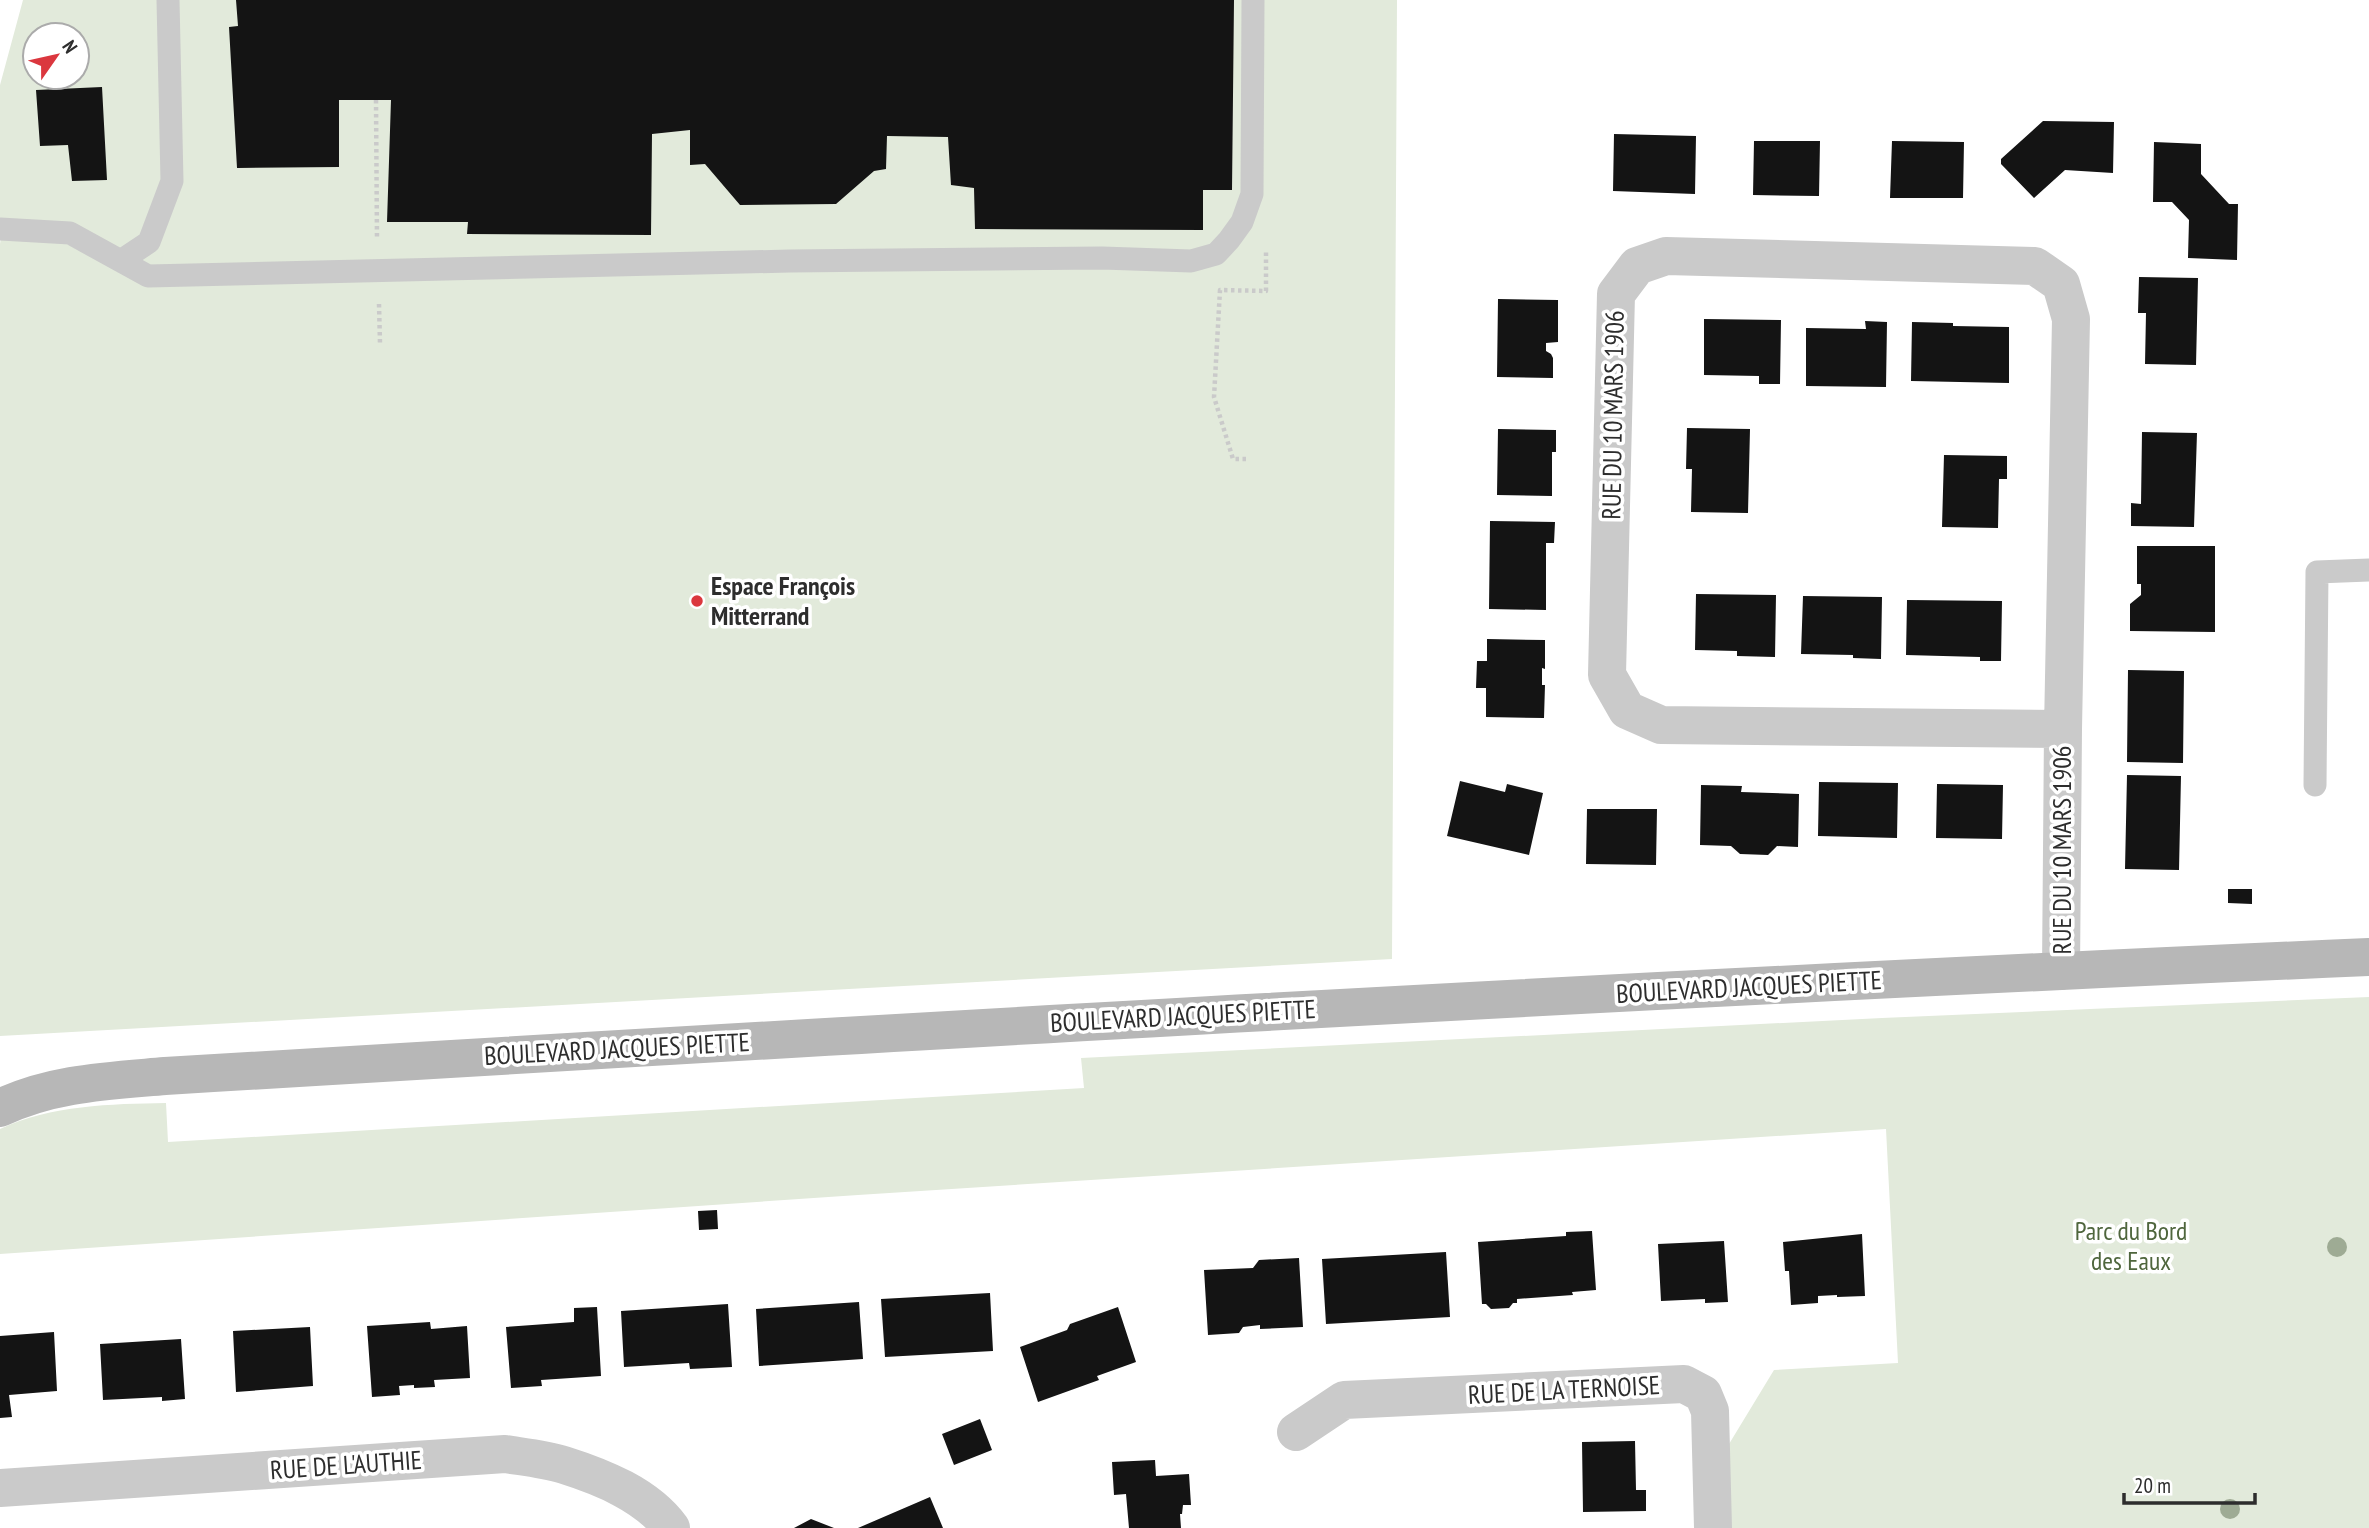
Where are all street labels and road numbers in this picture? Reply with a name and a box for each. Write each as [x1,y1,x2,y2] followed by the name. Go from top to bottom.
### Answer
[1594,310,1631,520] street label: RUE DU 10 MARS 1906
[2045,745,2078,955] street label: RUE DU 10 MARS 1906
[1615,963,1883,1010] street label: BOULEVARD JACQUES PIETTE
[1049,992,1317,1039] street label: BOULEVARD JACQUES PIETTE
[483,1025,751,1072] street label: BOULEVARD JACQUES PIETTE
[1467,1368,1661,1411] street label: RUE DE LA TERNOISE
[269,1443,423,1486] street label: RUE DE L'AUTHIE

